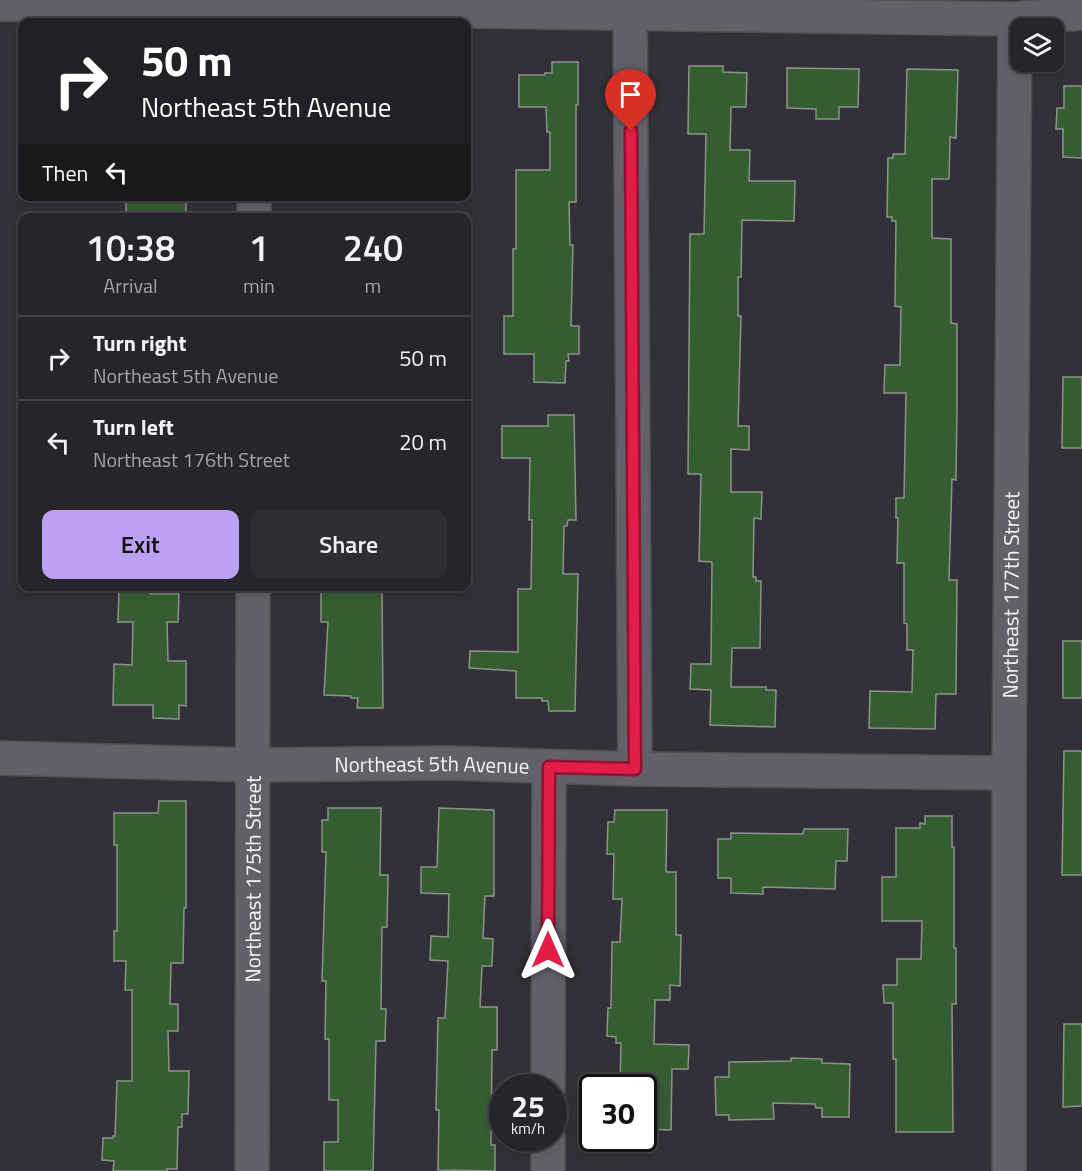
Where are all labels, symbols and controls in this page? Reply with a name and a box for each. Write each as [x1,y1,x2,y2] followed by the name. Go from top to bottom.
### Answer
[1010,18,1064,72] map controls
[1010,18,1064,72] button: layers
[141,28,233,92] text: 50 m
[42,42,120,120] icon: right
[605,69,656,131] pin
[614,78,647,111] icon: arrive
[141,86,391,127] text: Northeast 5th Avenue
[42,156,88,190] text: Then
[100,156,133,189] icon: left
[86,220,175,275] text: 10:38
[249,220,269,275] text: 1
[343,220,403,275] text: 240
[103,270,158,301] text: Arrival
[243,270,275,301] text: min
[365,270,381,301] text: m
[93,326,187,360] text: Turn right
[399,341,447,375] text: 50 m
[42,342,75,375] icon: right
[93,360,278,391] text: Northeast 5th Avenue
[93,410,174,444] text: Turn left
[399,425,447,459] text: 20 m
[42,426,75,459] icon: left
[93,444,290,475] text: Northeast 176th Street
[994,491,1027,699] street label: Northeast 177th Street
[42,510,239,579] button: Exit
[251,510,447,579] button: Share
[334,747,530,782] street label: Northeast 5th Avenue
[236,775,269,982] street label: Northeast 175th Street
[516,918,580,982] position arrow
[579,1074,657,1152] speed limit sign: 30
[511,1083,545,1129] text: 25
[511,1117,545,1140] text: km/h

